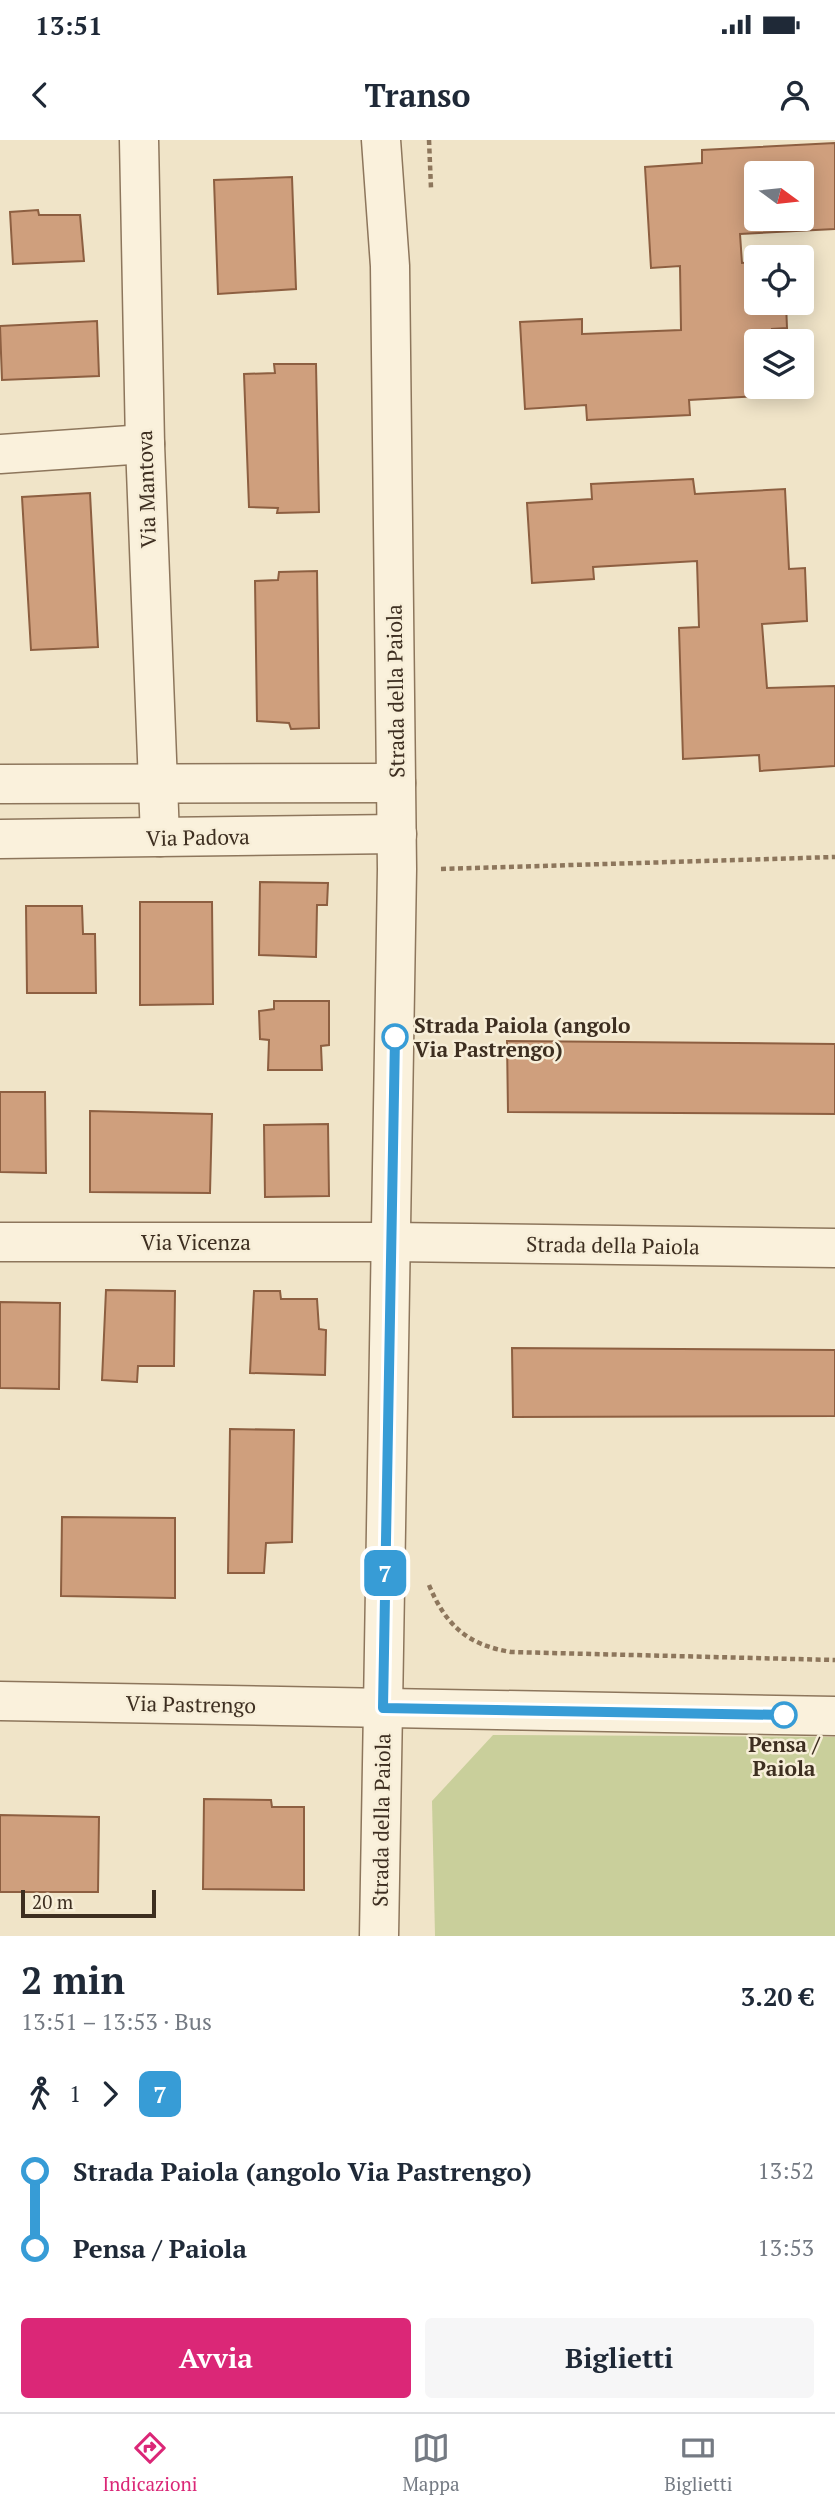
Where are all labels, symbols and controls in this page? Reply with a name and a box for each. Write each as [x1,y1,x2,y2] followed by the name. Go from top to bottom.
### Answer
[35,8,103,42] text: 13:51
[364,74,471,116] text: Transo
[21,76,59,114] icon: back
[776,76,814,114] icon: person
[744,161,814,231] north arrow
[744,161,814,399] map controls
[744,245,814,315] button: locate
[744,329,814,399] button: layers
[130,429,162,548] street label: Via Mantova
[379,604,411,778] street label: Strada della Paiola
[146,822,250,852] street label: Via Padova
[414,1011,630,1063] place label: Strada Paiola (angolo Via Pastrengo)
[382,1024,408,1050] marker: Strada Paiola (angolo Via Pastrengo)
[141,1228,251,1256] street label: Via Vicenza
[526,1229,700,1261] street label: Strada della Paiola
[362,1550,408,1596] line badge: 7
[378,1557,392,1589] text: 7
[126,1689,256,1719] street label: Via Pastrengo
[771,1702,797,1728] marker: Pensa / Paiola
[748,1730,821,1782] place label: Pensa / Paiola
[365,1733,397,1907] street label: Strada della Paiola
[21,1887,156,1919] scale bar
[32,1889,73,1914] text: 20 m
[21,1955,125,2005] text: 2 min
[741,1979,814,2013] text: 3.20 €
[21,2006,212,2037] text: 13:51 – 13:53 · Bus
[21,2075,59,2113] icon: walk
[91,2075,129,2113] icon: forward
[69,2078,81,2109] text: 1
[153,2078,167,2110] text: 7
[73,2154,532,2188] text: Strada Paiola (angolo Via Pastrengo)
[757,2155,814,2186] text: 13:52
[73,2231,247,2265] text: Pensa / Paiola
[757,2232,814,2263] text: 13:53
[21,2318,411,2398] button: Avvia
[425,2318,814,2398] button: Biglietti
[102,2429,198,2496] tab: Indicazioni
[402,2429,460,2496] tab: Mappa
[664,2429,733,2496] tab: Biglietti

